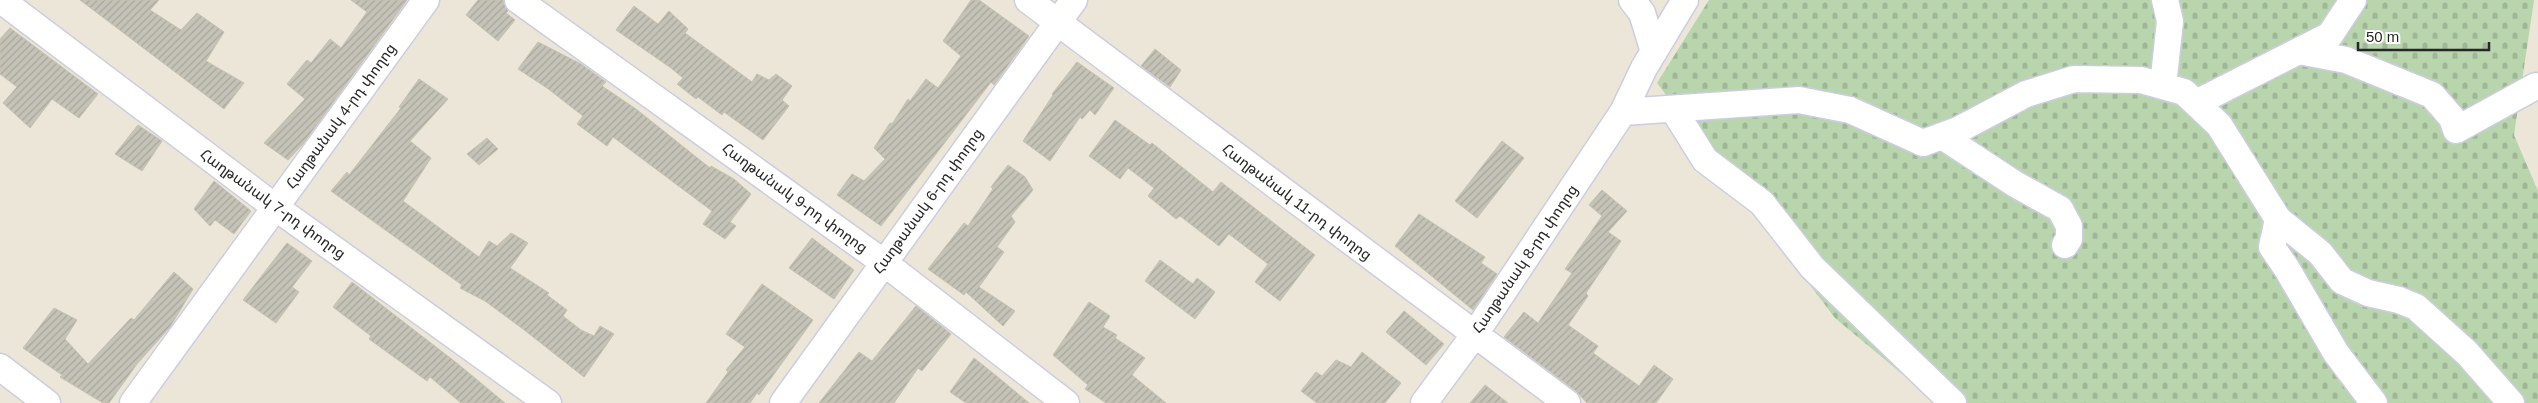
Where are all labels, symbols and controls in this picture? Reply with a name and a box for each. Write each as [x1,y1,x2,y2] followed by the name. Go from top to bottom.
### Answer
[2358,20,2489,52] scale bar
[2366,28,2399,45] text: 50 m
[282,40,400,192] street label: Հաղթանակ 4-րդ փողոց
[869,125,987,277] street label: Հաղթանակ 6-րդ փողոց
[719,139,871,257] street label: Հաղթանակ 9-րդ փողոց
[1219,140,1375,264] street label: Հաղթանակ 11-րդ փողոց
[197,145,349,263] street label: Հաղթանակ 7-րդ փողոց
[1468,181,1582,337] street label: Հաղթանակ 8-րդ փողոց

